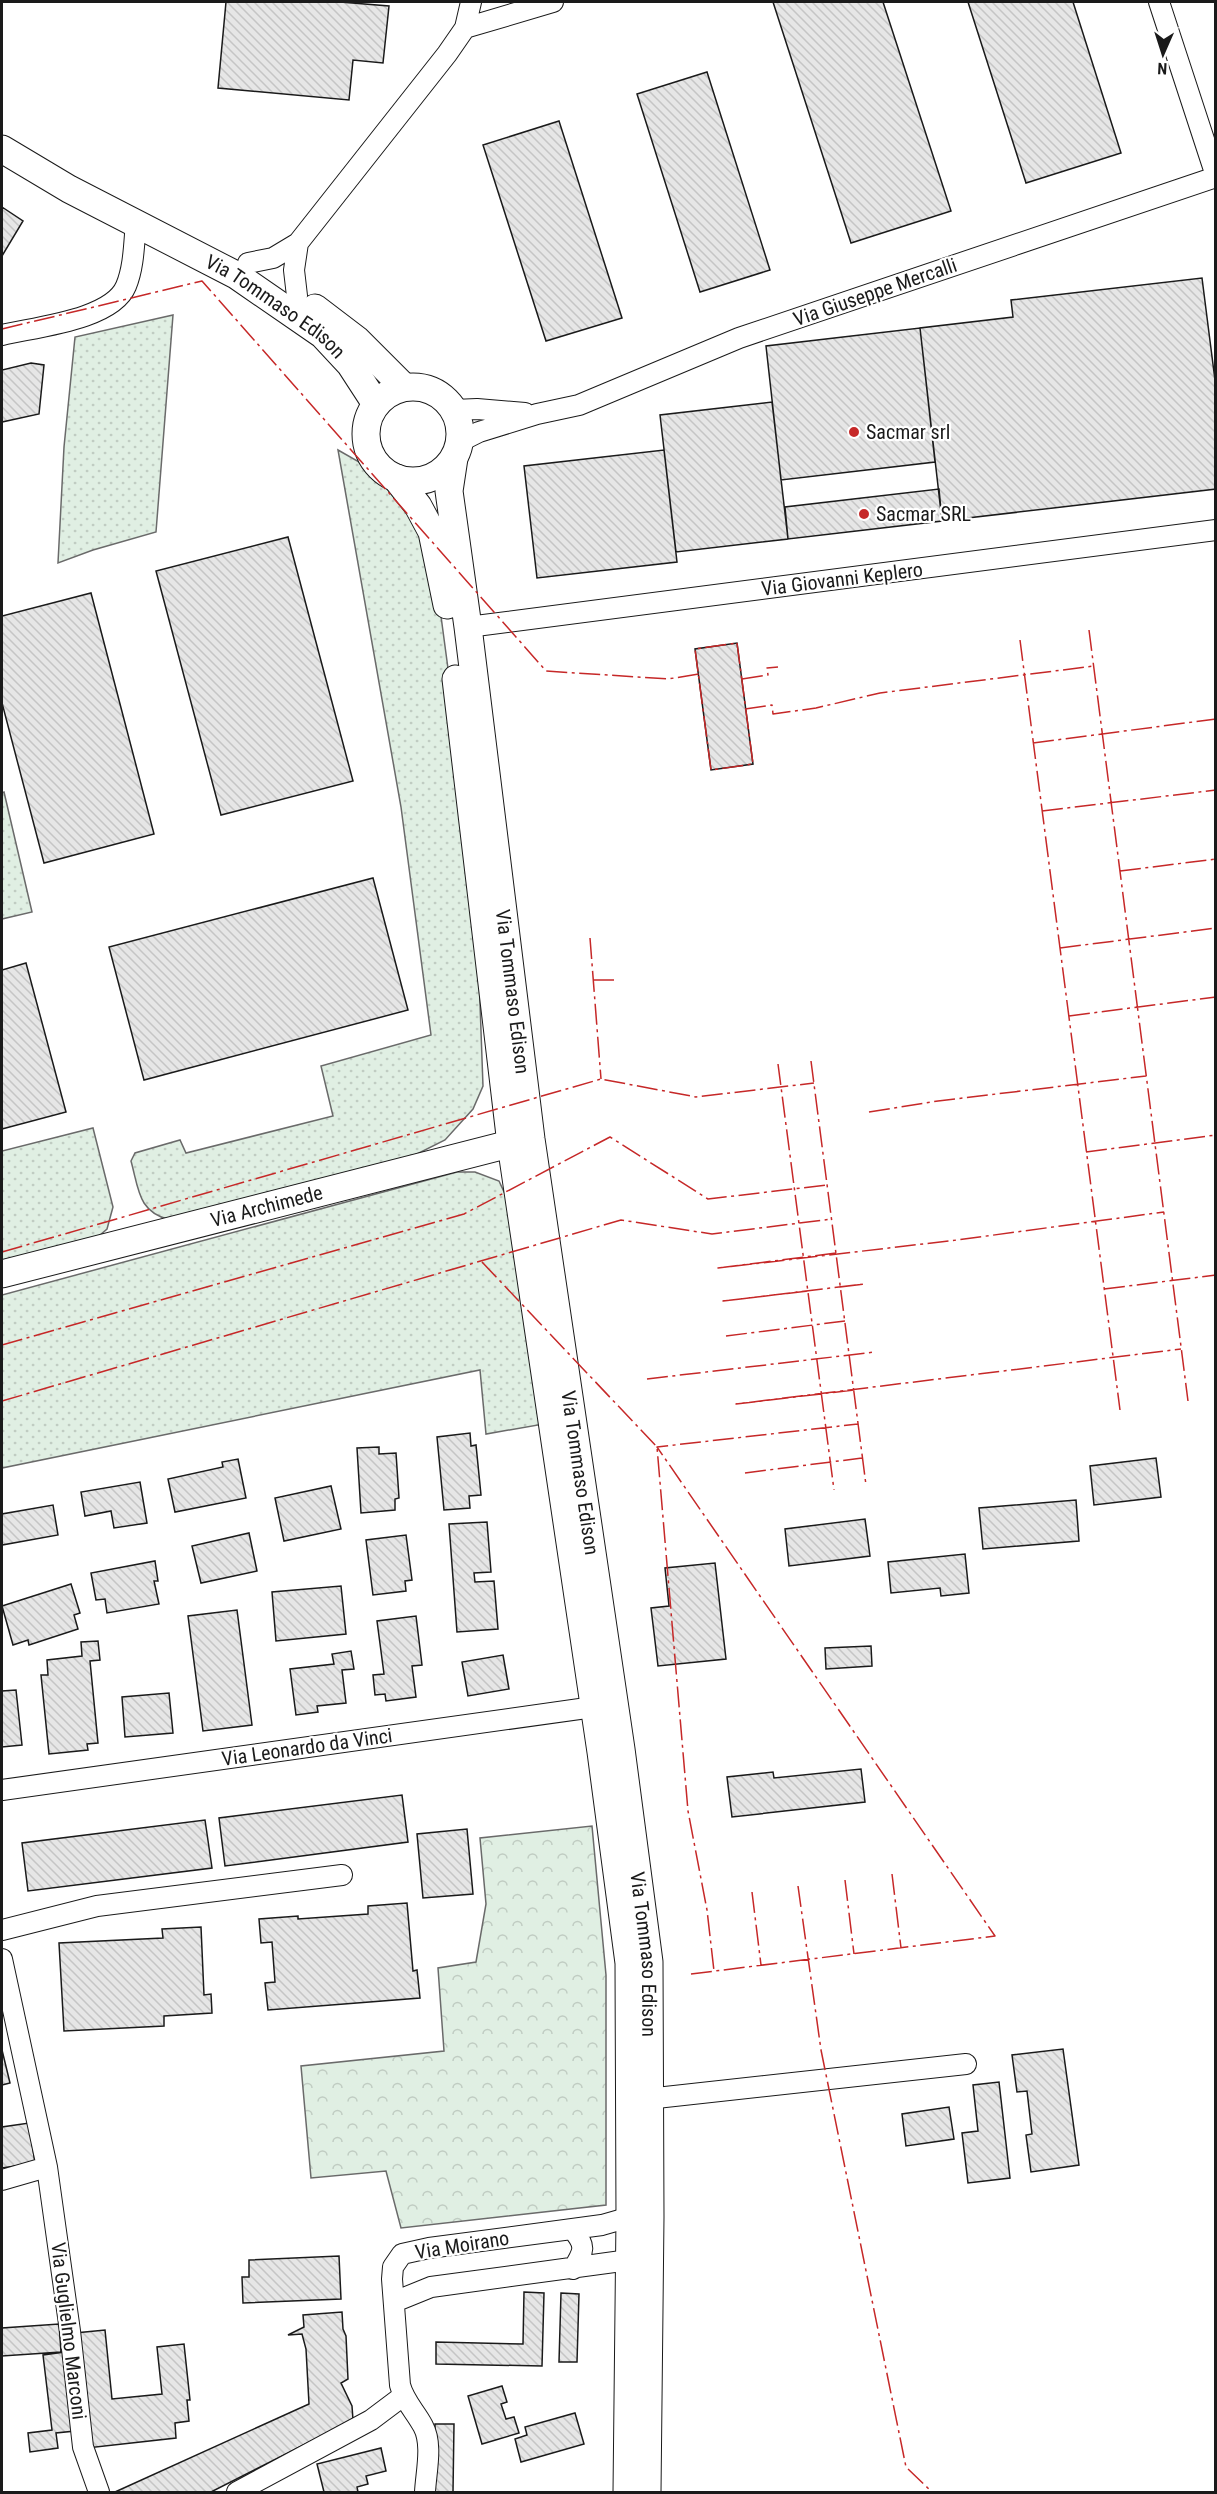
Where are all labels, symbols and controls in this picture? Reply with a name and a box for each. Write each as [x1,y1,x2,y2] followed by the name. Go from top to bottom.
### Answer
[1133,24,1193,84] north arrow
[1157,59,1168,78] text: N
[201,249,350,363] street label: Via Tommaso Edison
[790,253,960,331] street label: Via Giuseppe Mercalli
[866,420,950,444] place label: Sacmar srl
[847,425,861,439] marker: Sacmar srl
[876,502,971,526] place label: Sacmar SRL
[857,507,871,521] marker: Sacmar SRL
[760,557,924,601] street label: Via Giovanni Keplero
[491,908,535,1075] street label: Via Tommaso Edison
[208,1180,325,1232] street label: Via Archimede
[556,1389,604,1557] street label: Via Tommaso Edison
[220,1723,394,1771] street label: Via Leonardo da Vinci
[625,1870,661,2037] street label: Via Tommaso Edison
[413,2226,511,2264] street label: Via Moirano
[46,2241,92,2421] street label: Via Guglielmo Marconi

